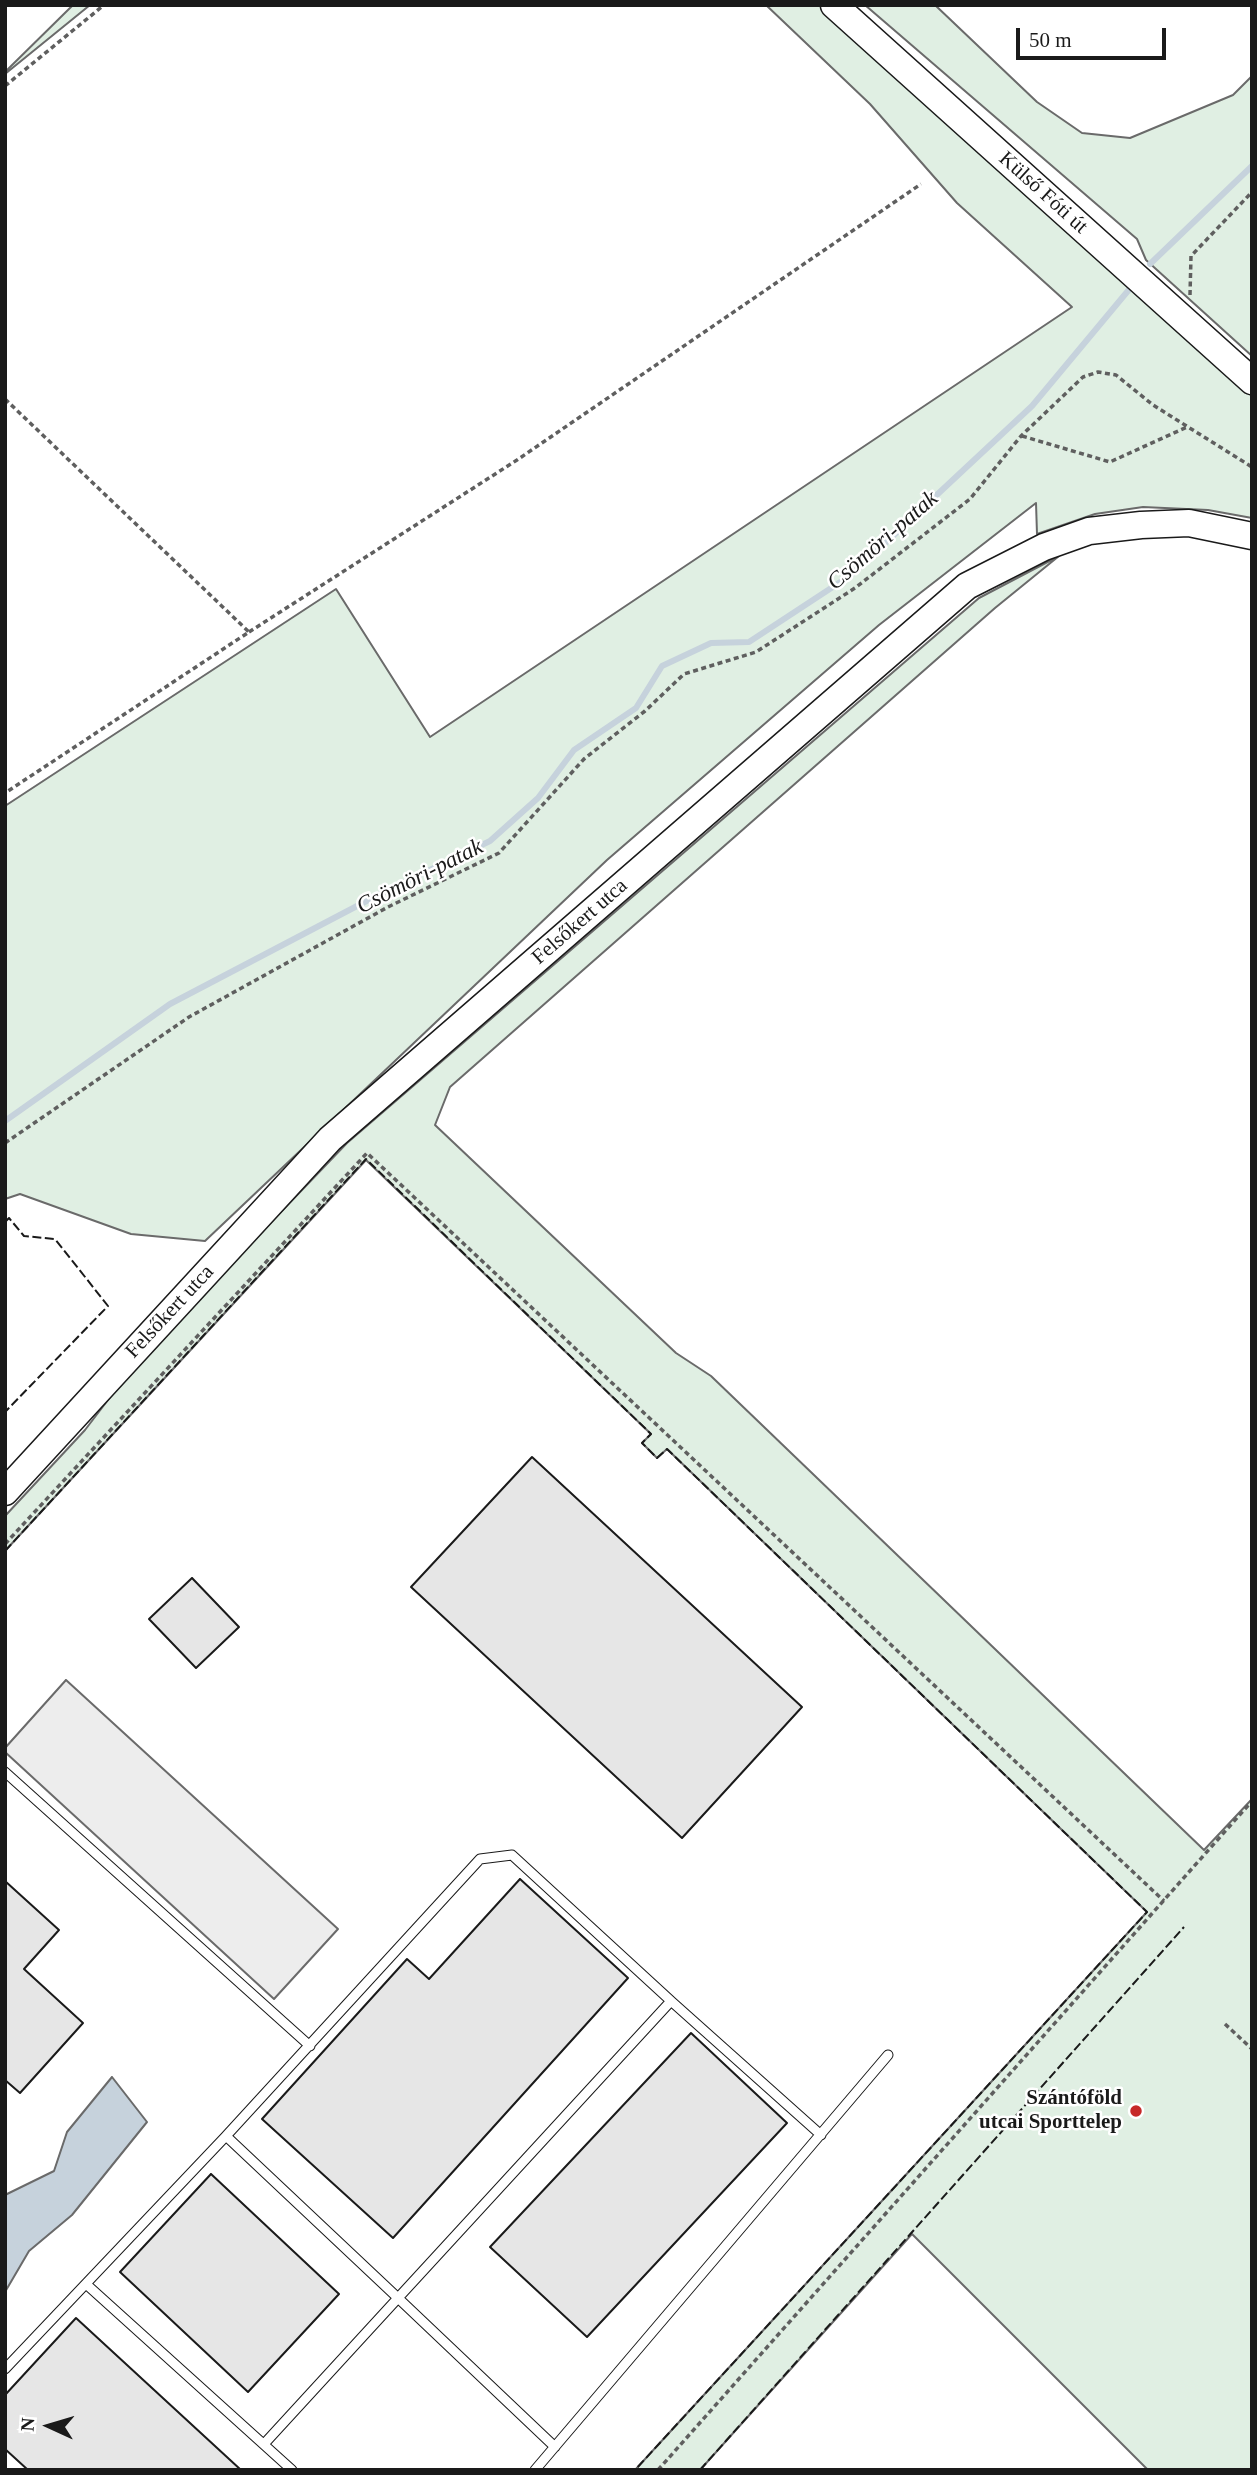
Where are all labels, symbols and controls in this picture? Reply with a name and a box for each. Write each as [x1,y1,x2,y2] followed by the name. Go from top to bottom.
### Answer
[1019,14,1170,58] scale bar
[1029,28,1072,52] text: 50 m
[993,147,1093,239] street label: Külső Fóti út
[822,485,944,597] water label: Csömöri-patak
[352,833,488,921] water label: Csömöri-patak
[527,874,633,970] street label: Felsőkert utca
[120,1260,220,1364] street label: Felsőkert utca
[979,2086,1122,2136] place label: Szántóföld utcai Sporttelep
[1128,2103,1144,2119] marker: Szántóföld utcai Sporttelep
[14,2391,84,2461] north arrow
[17,2417,39,2432] text: N

